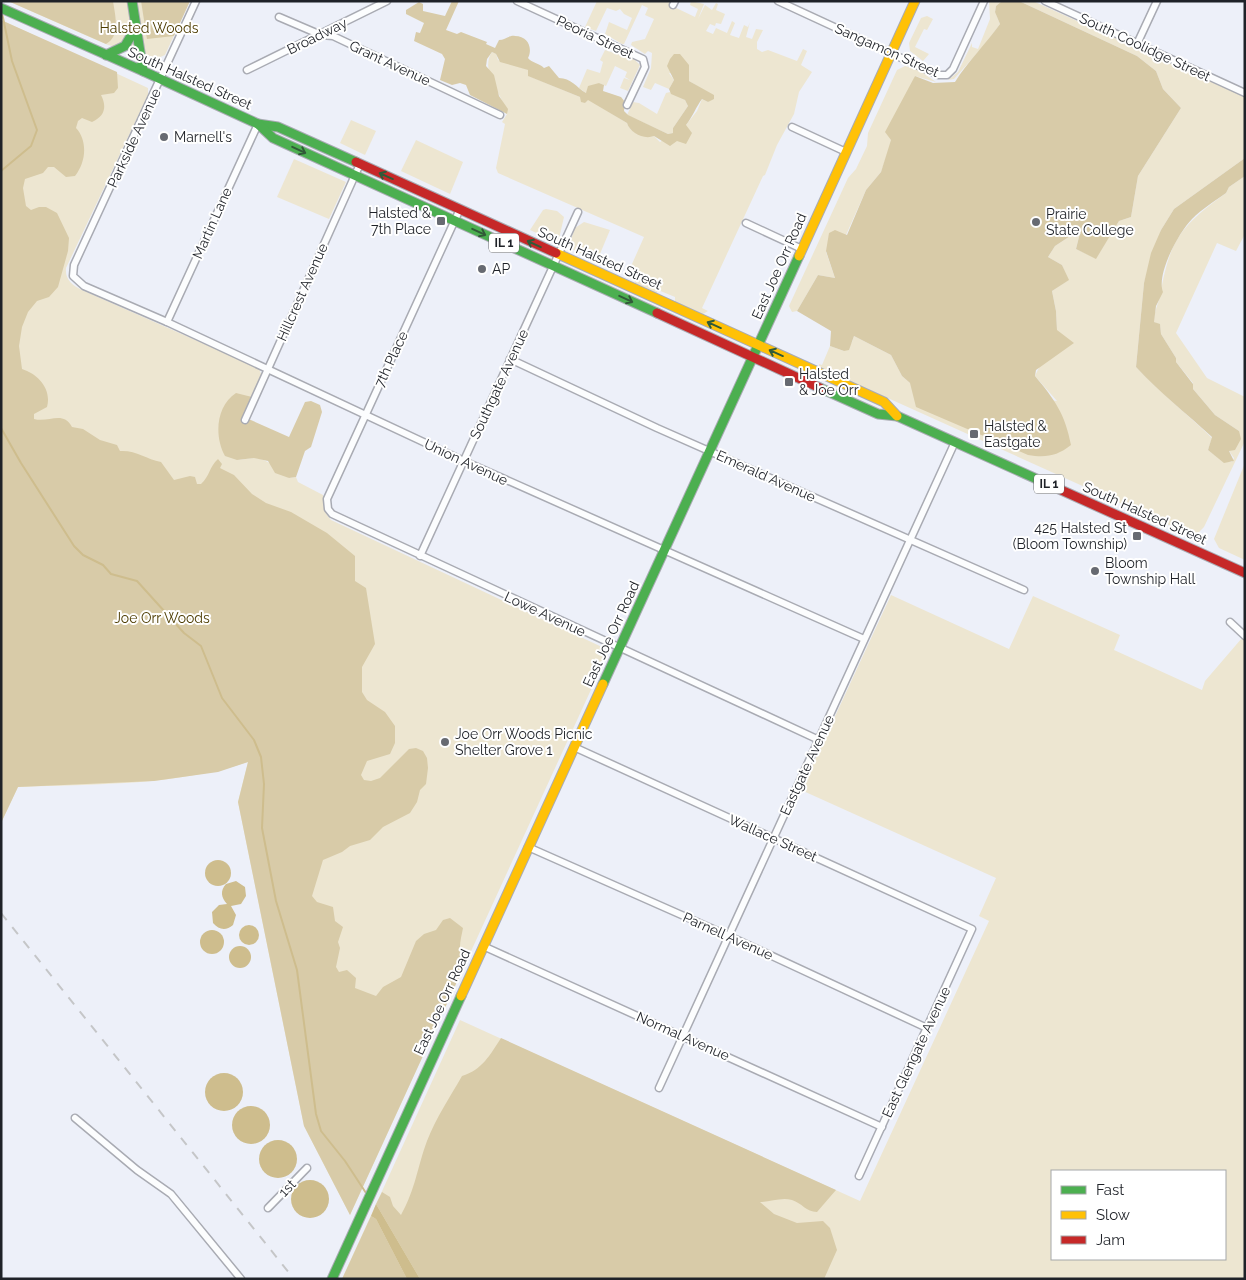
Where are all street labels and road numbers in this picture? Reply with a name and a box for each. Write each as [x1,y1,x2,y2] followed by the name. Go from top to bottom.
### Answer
[1077,10,1213,85] street label: South Coolidge Street
[554,12,636,62] street label: Peoria Street
[284,14,350,57] street label: Broadway
[832,20,942,80] street label: Sangamon Street
[347,37,433,89] street label: Grant Avenue
[126,43,255,113] street label: South Halsted Street
[104,86,164,190] street label: Parkside Avenue
[189,185,235,261] street label: Martin Lane
[748,210,810,322] street label: East Joe Orr Road
[536,223,665,293] street label: South Halsted Street
[489,234,519,252] road number: IL 1
[273,241,331,343] street label: Hillcrest Avenue
[467,327,531,441] street label: Southgate Avenue
[371,328,411,390] street label: 7th Place
[422,436,510,488] street label: Union Avenue
[714,447,818,505] street label: Emerald Avenue
[1034,474,1064,494] road number: IL 1
[1081,478,1210,548] street label: South Halsted Street
[580,579,642,689] street label: East Joe Orr Road
[502,588,588,640] street label: Lowe Avenue
[777,712,837,818] street label: Eastgate Avenue
[726,811,820,865] street label: Wallace Street
[680,909,776,963] street label: Parnell Avenue
[411,947,473,1057] street label: East Joe Orr Road
[879,984,953,1120] street label: East Glengate Avenue
[634,1008,732,1064] street label: Normal Avenue
[275,1176,299,1200] street label: 1st

